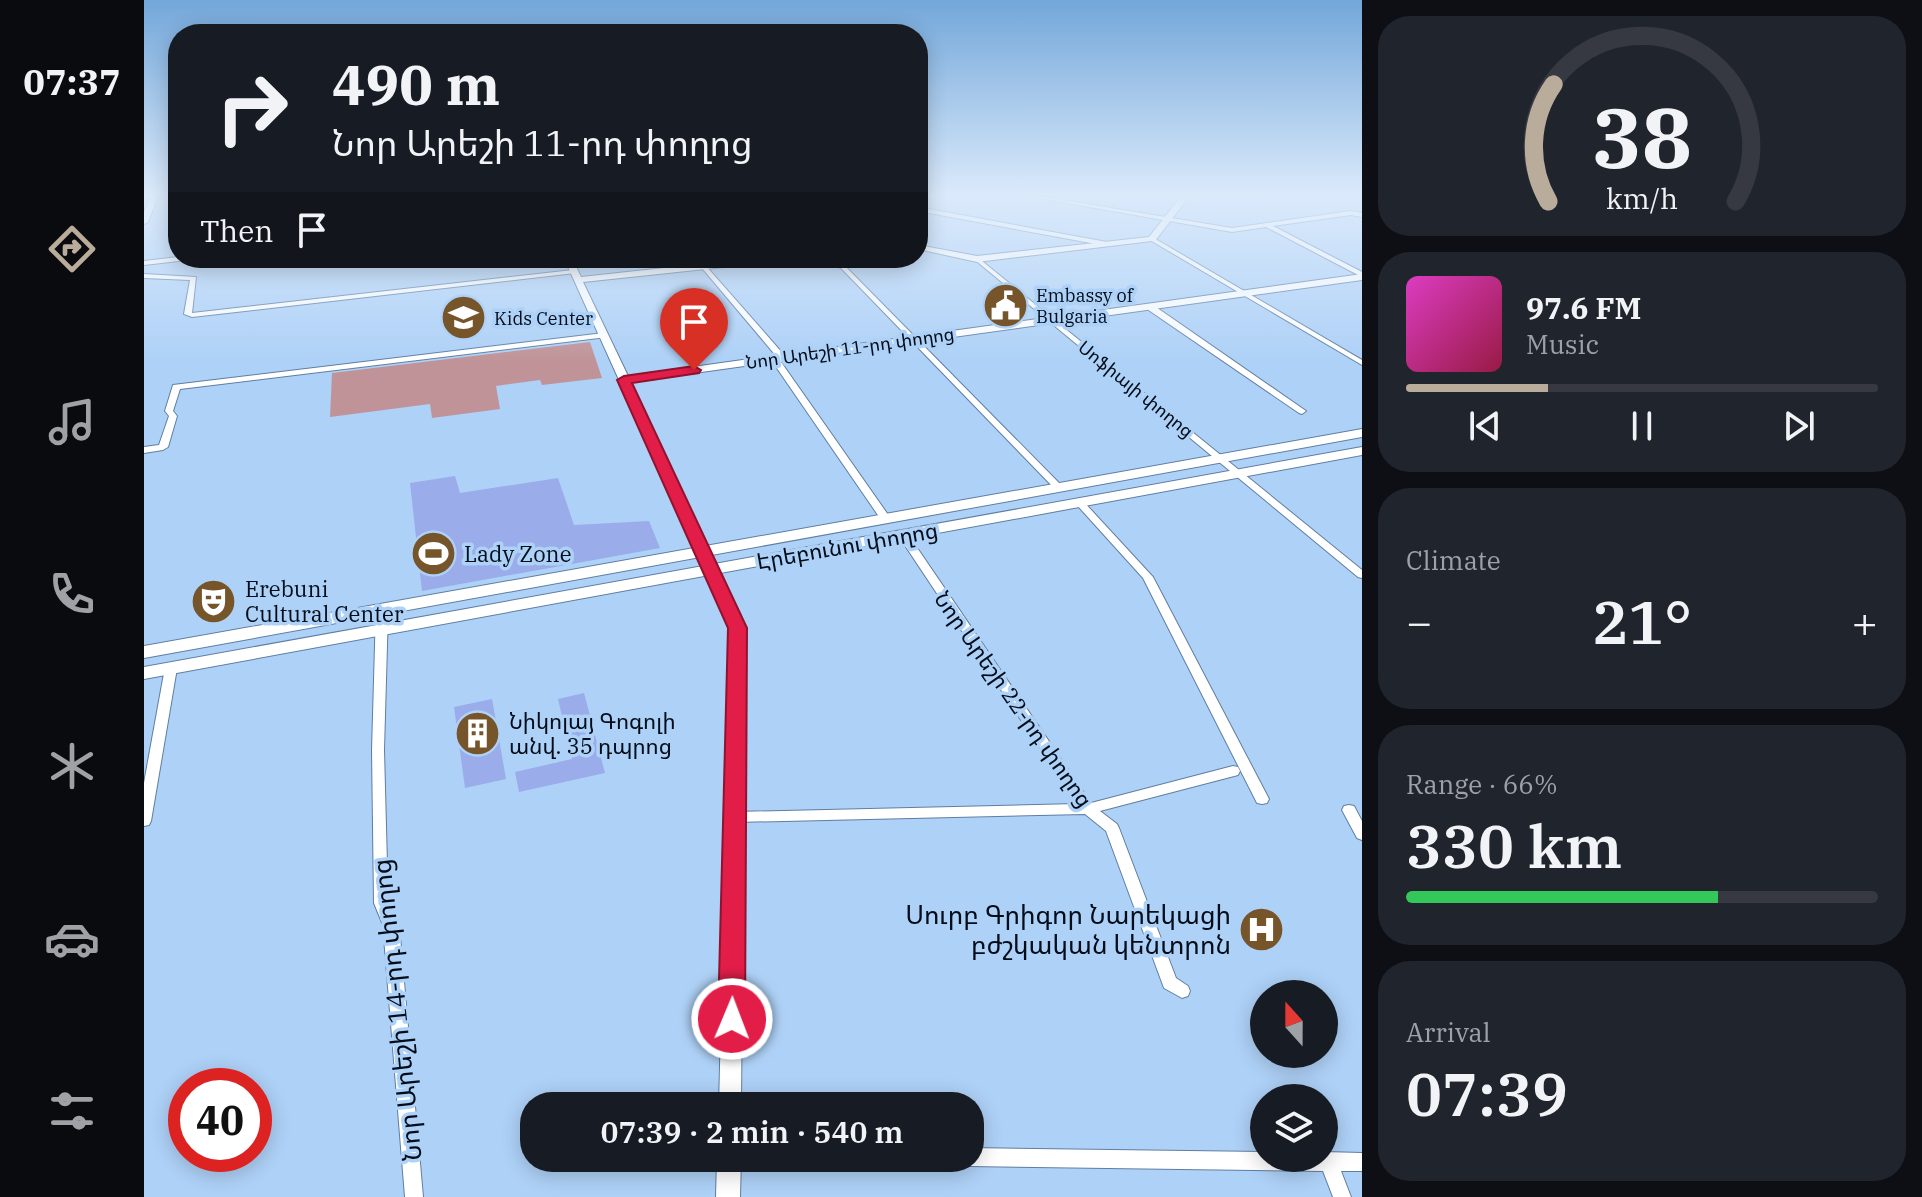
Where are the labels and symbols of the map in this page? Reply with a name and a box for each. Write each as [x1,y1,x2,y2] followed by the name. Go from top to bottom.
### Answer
[981,281,1029,329] public building icon: Embassy of Bulgaria
[1036,284,1135,328] place label: Embassy of Bulgaria
[660,288,728,370] pin
[439,294,487,342] school or university icon: Kids Center
[494,307,593,330] place label: Kids Center
[744,322,956,374] street label: Նոր Արեշի 11-րդ փողոց
[1074,335,1198,443] street label: Սոֆիայի փողոց
[754,515,940,575] street label: Էրեբունու փողոց
[409,529,457,577] sports icon: Lady Zone
[464,539,571,568] place label: Lady Zone
[245,574,404,628] place label: Erebuni Cultural Center
[190,577,238,625] theatre icon: Erebuni Cultural Center
[928,585,1100,813] street label: Նոր Արեշի 22-րդ փողոց
[509,706,676,760] place label: Նիկոլայ Գոգոլի անվ. 35 դպրոց
[454,709,502,757] building icon: Նիկոլայ Գոգոլի անվ. 35 դպրոց
[363,857,429,1163] street label: Նոր Արեշի 14-րդ փողոց
[905,897,1231,961] place label: Սուրբ Գրիգոր Նարեկացի բժշկական կենտրոն
[1238,905,1286,953] hospital icon: Սուրբ Գրիգոր Նարեկացի բժշկական կենտրոն
[690,977,774,1061] position arrow
[1250,980,1338,1068] north arrow
[168,1068,272,1172] speed limit sign: 40

